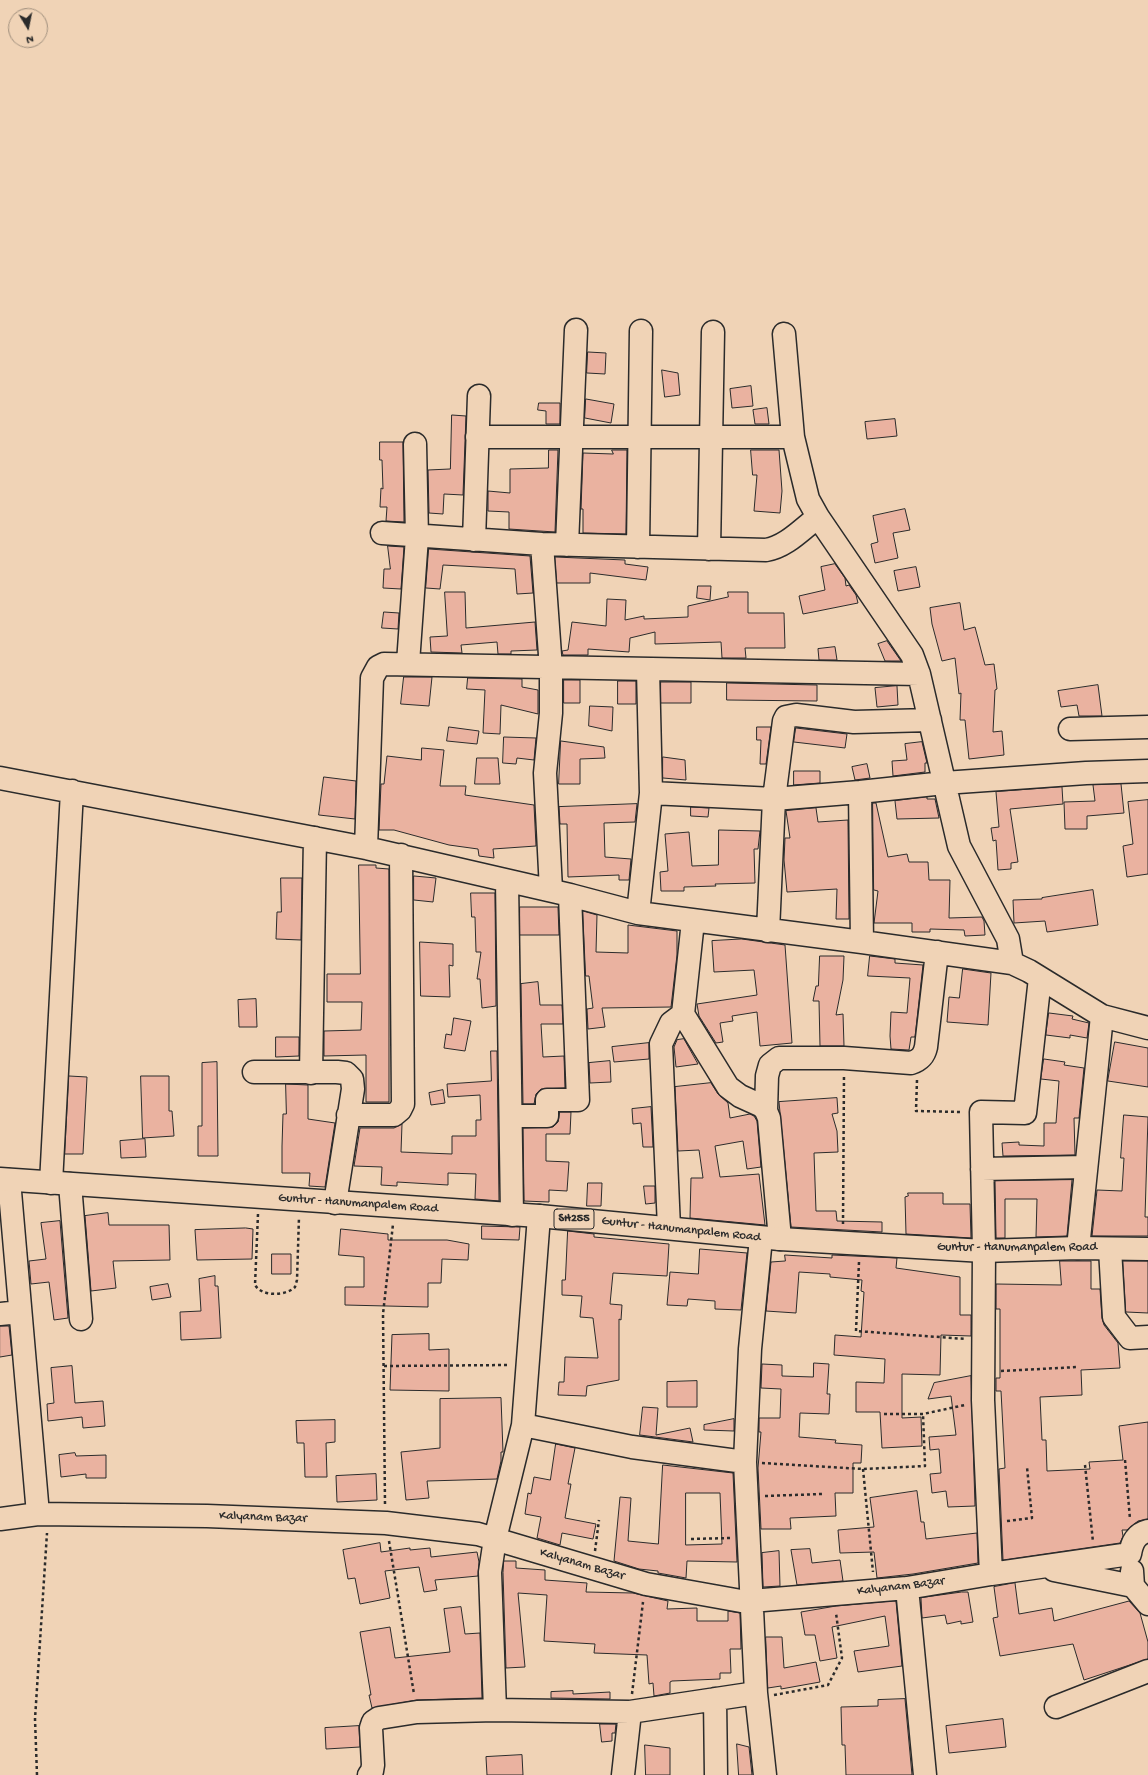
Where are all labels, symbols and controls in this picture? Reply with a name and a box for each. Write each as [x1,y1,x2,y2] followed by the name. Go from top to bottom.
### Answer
[8,8,48,48] north arrow
[25,32,34,45] text: N
[278,1191,438,1217] street label: Guntur - Hanumanpalem Road
[554,1209,594,1229] road number: SH255
[601,1214,761,1246] street label: Guntur - Hanumanpalem Road
[937,1240,1097,1256] street label: Guntur - Hanumanpalem Road
[219,1509,307,1527] street label: Kalyanam Bazar
[538,1545,626,1585] street label: Kalyanam Bazar
[856,1574,946,1600] street label: Kalyanam Bazar

